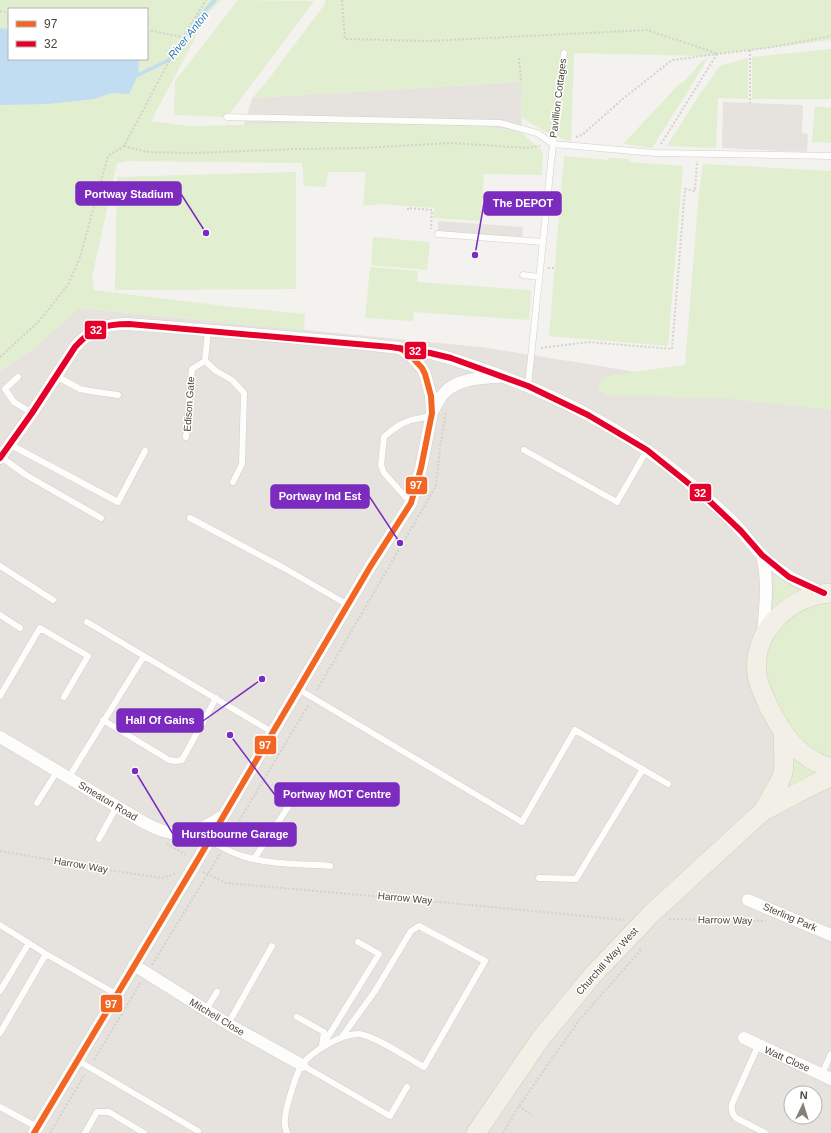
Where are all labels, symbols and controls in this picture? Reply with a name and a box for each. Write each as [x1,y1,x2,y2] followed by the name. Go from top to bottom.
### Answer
[8,8,148,60] legend
[165,9,211,61] water label: River Anton
[44,17,58,31] text: 97
[44,37,58,51] text: 32
[548,58,568,138] street label: Pavillion Cottages
[76,182,181,205] callout: Portway Stadium
[84,188,174,200] text: Portway Stadium
[484,192,561,215] callout: The DEPOT
[493,197,554,209] text: The DEPOT
[84,320,107,340] line badge: 32
[90,324,102,336] text: 32
[404,341,427,360] line badge: 32
[409,345,421,357] text: 32
[182,376,196,432] street label: Edison Gate
[405,476,428,495] line badge: 97
[410,479,422,491] text: 97
[689,483,712,502] line badge: 32
[271,485,369,508] callout: Portway Ind Est
[694,487,706,499] text: 32
[279,490,362,502] text: Portway Ind Est
[117,709,203,732] callout: Hall Of Gains
[125,714,195,726] text: Hall Of Gains
[254,735,277,755] line badge: 97
[259,739,271,751] text: 97
[77,779,139,823] street label: Smeaton Road
[275,783,399,806] callout: Portway MOT Centre
[283,788,391,800] text: Portway MOT Centre
[173,823,296,846] callout: Hurstbourne Garage
[182,828,288,840] text: Hurstbourne Garage
[53,855,109,875] street label: Harrow Way
[377,890,433,906] street label: Harrow Way
[762,901,819,934] street label: Sterling Park
[698,914,752,926] street label: Harrow Way
[574,925,640,997] street label: Churchill Way West
[100,994,123,1013] line badge: 97
[187,996,247,1038] street label: Mitchell Close
[105,998,117,1010] text: 97
[763,1044,812,1074] street label: Watt Close
[783,1085,823,1125] north arrow
[799,1089,808,1101] text: N

